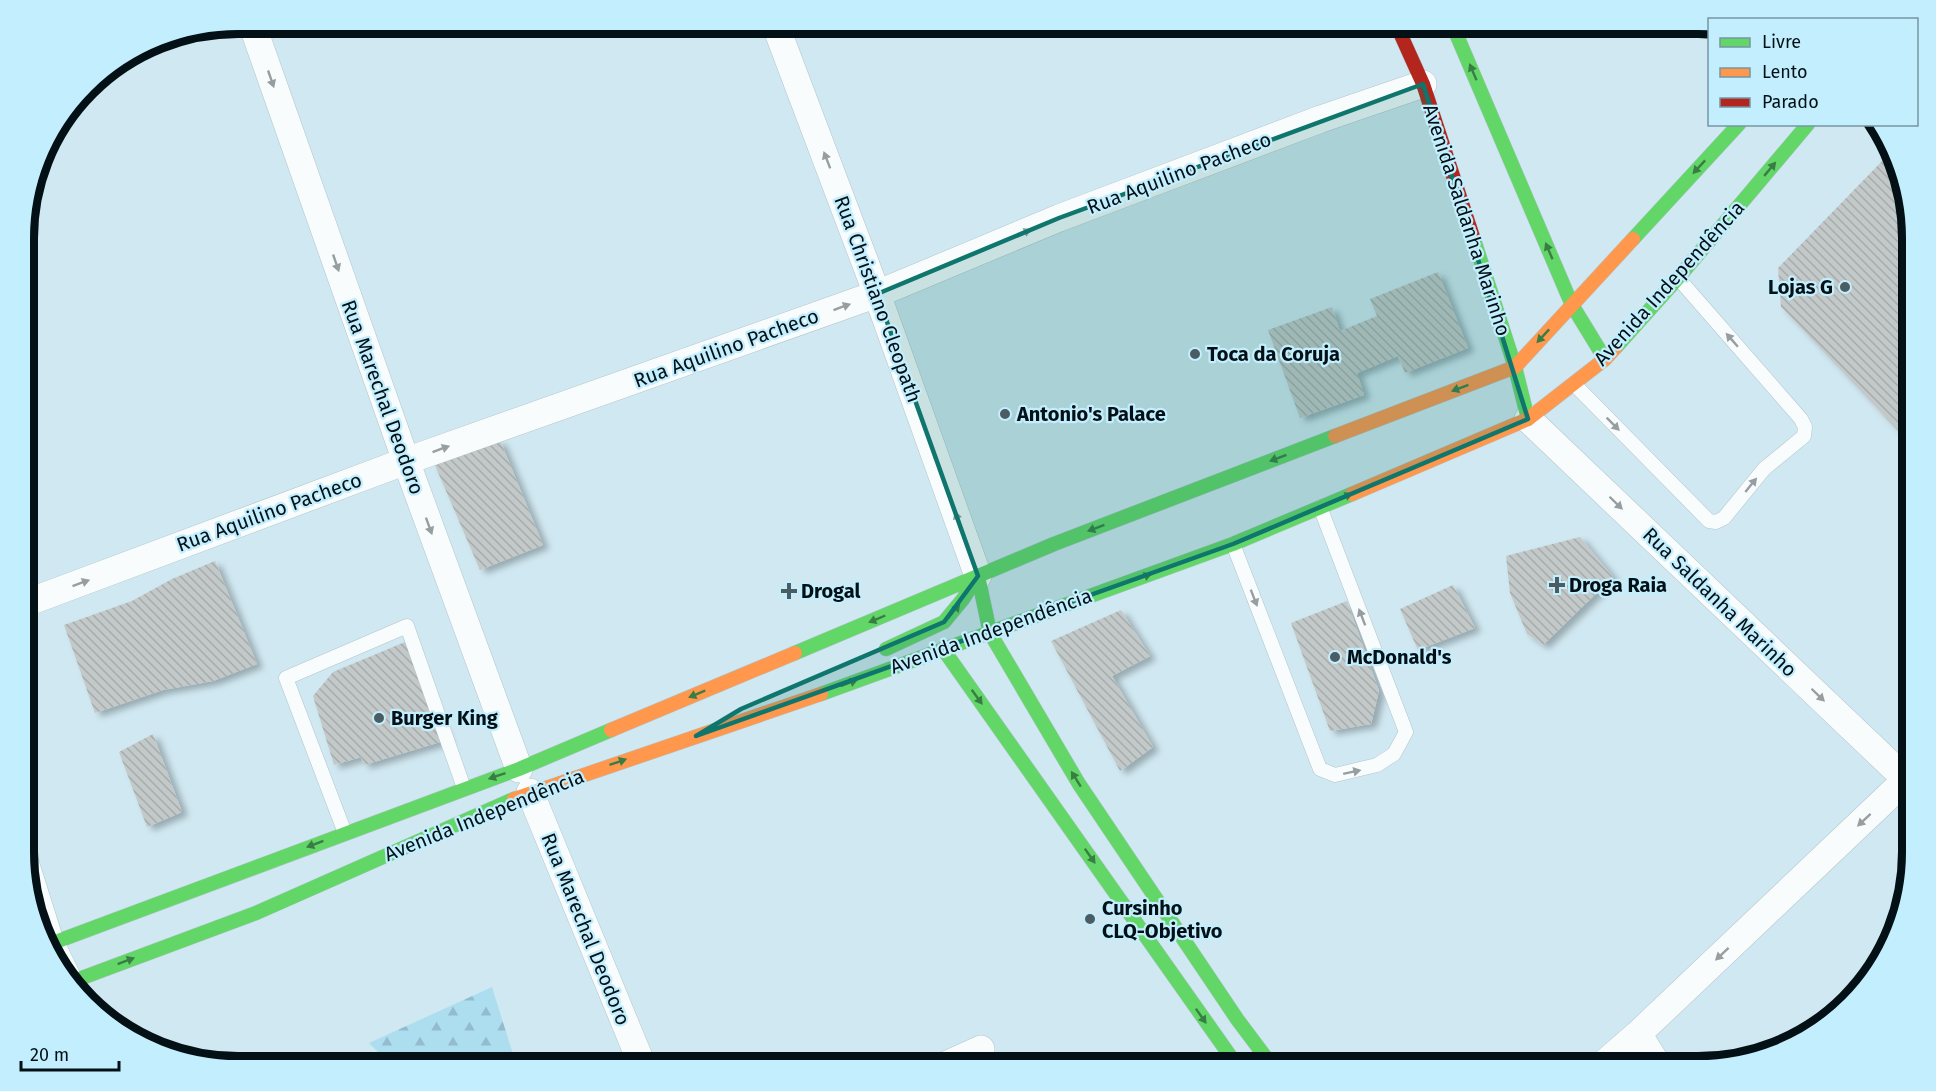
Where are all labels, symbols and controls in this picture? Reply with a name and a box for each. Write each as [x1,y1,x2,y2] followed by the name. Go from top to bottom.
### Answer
[1708,18,1918,126] legend
[1762,31,1801,53] text: Livre
[1762,61,1808,83] text: Lento
[1468,63,1477,80] one-way arrow
[267,70,277,88] one-way arrow
[1762,91,1819,113] text: Parado
[1418,101,1516,339] street label: Avenida Saldanha Marinho
[1084,127,1274,219] street label: Rua Aquilino Pacheco
[821,151,831,169] one-way arrow
[1693,160,1707,174] one-way arrow
[1763,162,1776,177] one-way arrow
[829,192,927,406] street label: Rua Christiano Cleopath
[1589,196,1749,370] street label: Avenida Independência
[1014,228,1032,238] one-way arrow
[1544,242,1554,260] one-way arrow
[332,254,342,272] one-way arrow
[1768,275,1833,299] place label: Lojas G
[1838,280,1852,294] marker: Lojas G
[337,296,429,498] street label: Rua Marechal Deodoro
[833,301,851,311] one-way arrow
[630,303,822,393] street label: Rua Aquilino Pacheco
[1537,328,1550,343] one-way arrow
[1726,333,1739,348] one-way arrow
[1207,342,1340,366] place label: Toca da Coruja
[1188,347,1202,361] marker: Toca da Coruja
[1451,383,1469,393] one-way arrow
[1016,402,1166,426] place label: Antonio's Palace
[998,407,1012,421] marker: Antonio's Palace
[1606,417,1620,431] one-way arrow
[432,444,450,454] one-way arrow
[1269,453,1287,463] one-way arrow
[173,467,365,557] street label: Rua Aquilino Pacheco
[1744,478,1757,493] one-way arrow
[1335,492,1353,501] one-way arrow
[1608,496,1623,509] one-way arrow
[953,511,963,529] one-way arrow
[425,517,435,535] one-way arrow
[1638,522,1802,682] street label: Rua Saldanha Marinho
[1087,523,1105,533] one-way arrow
[1135,571,1153,581] one-way arrow
[1569,573,1667,597] place label: Droga Raia
[72,577,90,587] one-way arrow
[1550,578,1564,592] marker: Droga Raia
[801,579,860,603] place label: Drogal
[887,583,1095,679] street label: Avenida Independência
[782,584,796,598] marker: Drogal
[1250,590,1260,608] one-way arrow
[947,603,960,619] one-way arrow
[1357,608,1366,626] one-way arrow
[868,614,886,624] one-way arrow
[1347,645,1452,669] place label: McDonald's
[1328,650,1342,664] marker: McDonald's
[840,678,858,687] one-way arrow
[1811,688,1825,702] one-way arrow
[688,689,706,699] one-way arrow
[971,689,982,705] one-way arrow
[391,706,499,730] place label: Burger King
[372,711,386,725] marker: Burger King
[609,757,627,767] one-way arrow
[381,764,587,866] street label: Avenida Independência
[1342,767,1361,776] one-way arrow
[1070,771,1081,787] one-way arrow
[488,772,506,781] one-way arrow
[1856,813,1871,827] one-way arrow
[536,829,636,1029] street label: Rua Marechal Deodoro
[306,840,324,849] one-way arrow
[1084,848,1095,864] one-way arrow
[1102,896,1223,943] place label: Cursinho CLQ-Objetivo
[1083,912,1097,926] marker: Cursinho CLQ-Objetivo
[1715,947,1730,961] one-way arrow
[117,956,135,966] one-way arrow
[1195,1008,1207,1024] one-way arrow
[21,1034,118,1072] scale bar
[30,1044,69,1066] text: 20 m

